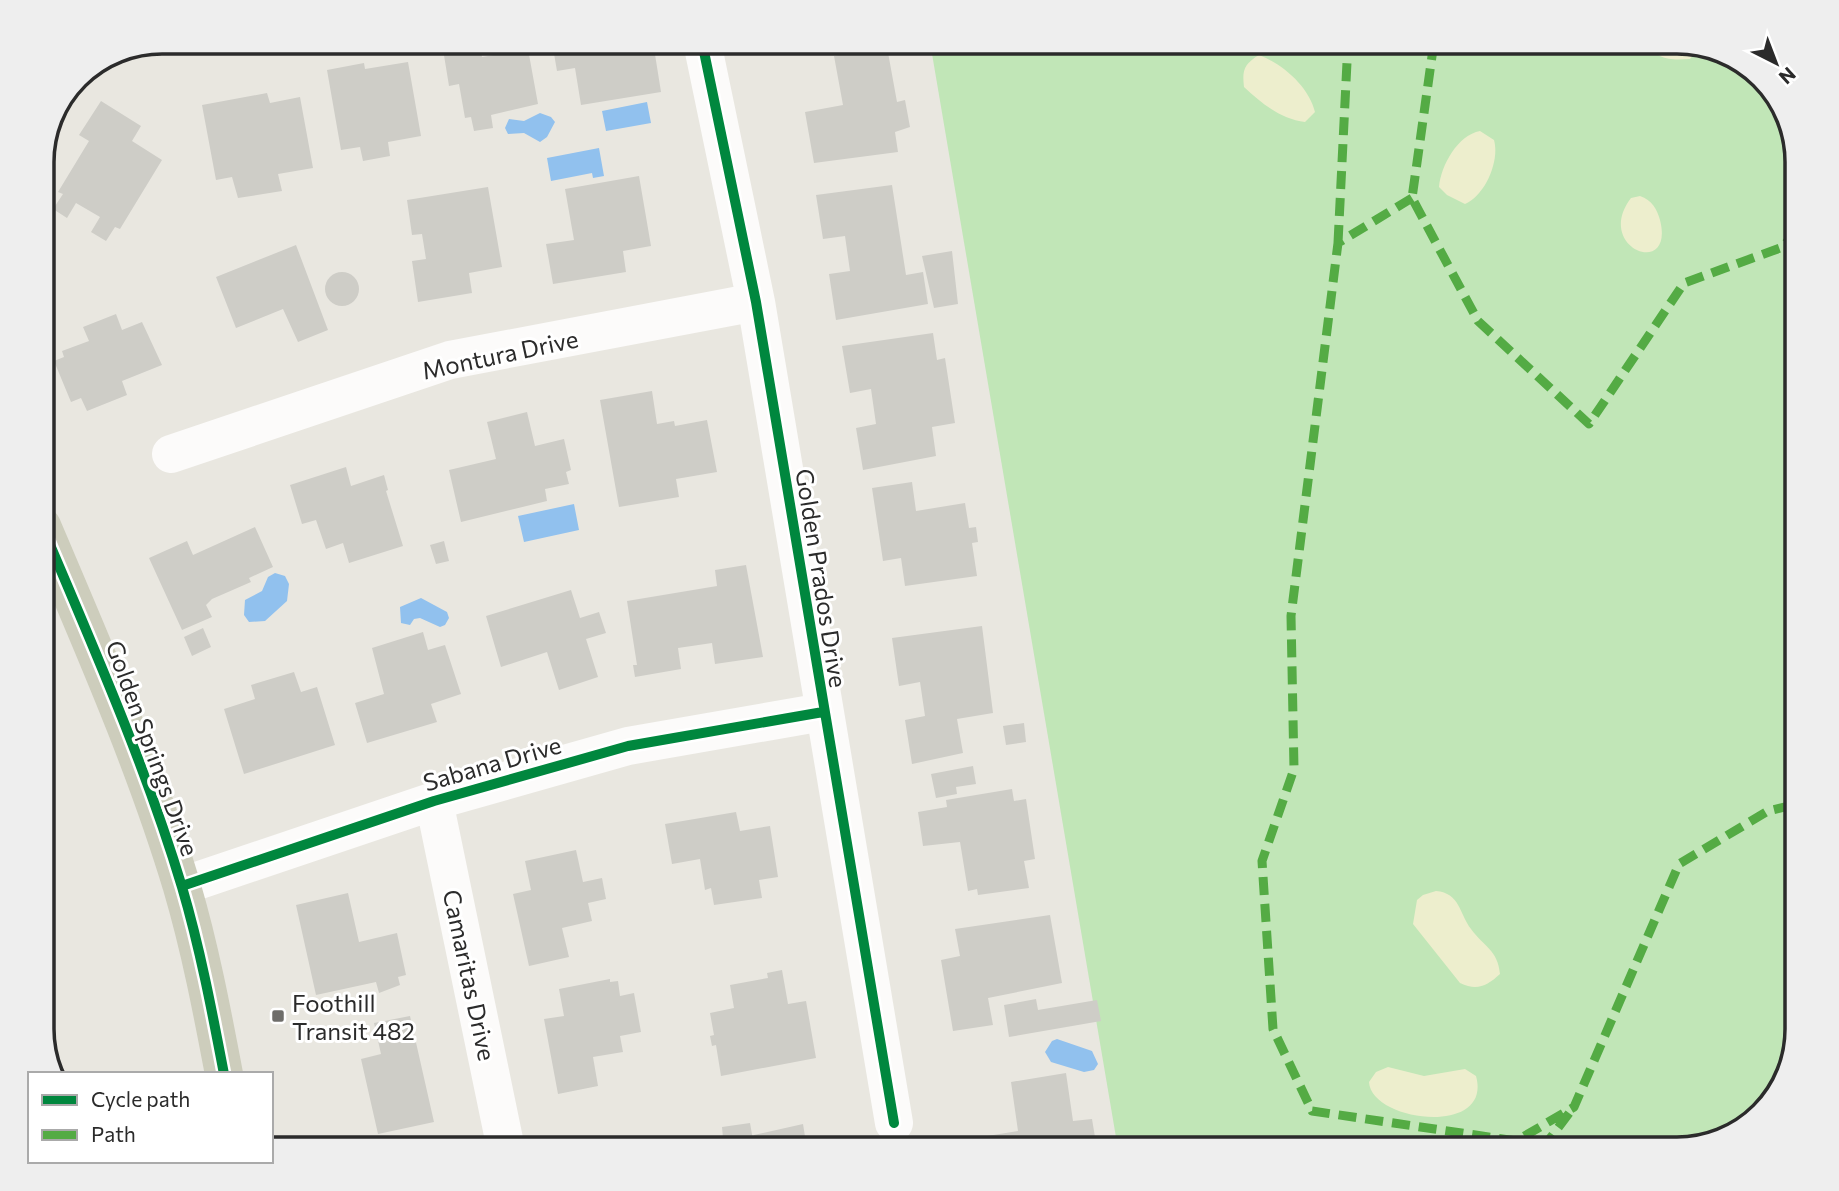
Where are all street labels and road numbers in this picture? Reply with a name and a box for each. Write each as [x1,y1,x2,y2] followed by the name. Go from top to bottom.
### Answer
[419,323,581,385] street label: Montura Drive
[790,466,854,690] street label: Golden Prados Drive
[101,636,205,860] street label: Golden Springs Drive
[420,729,564,797] street label: Sabana Drive
[438,887,502,1063] street label: Camaritas Drive

